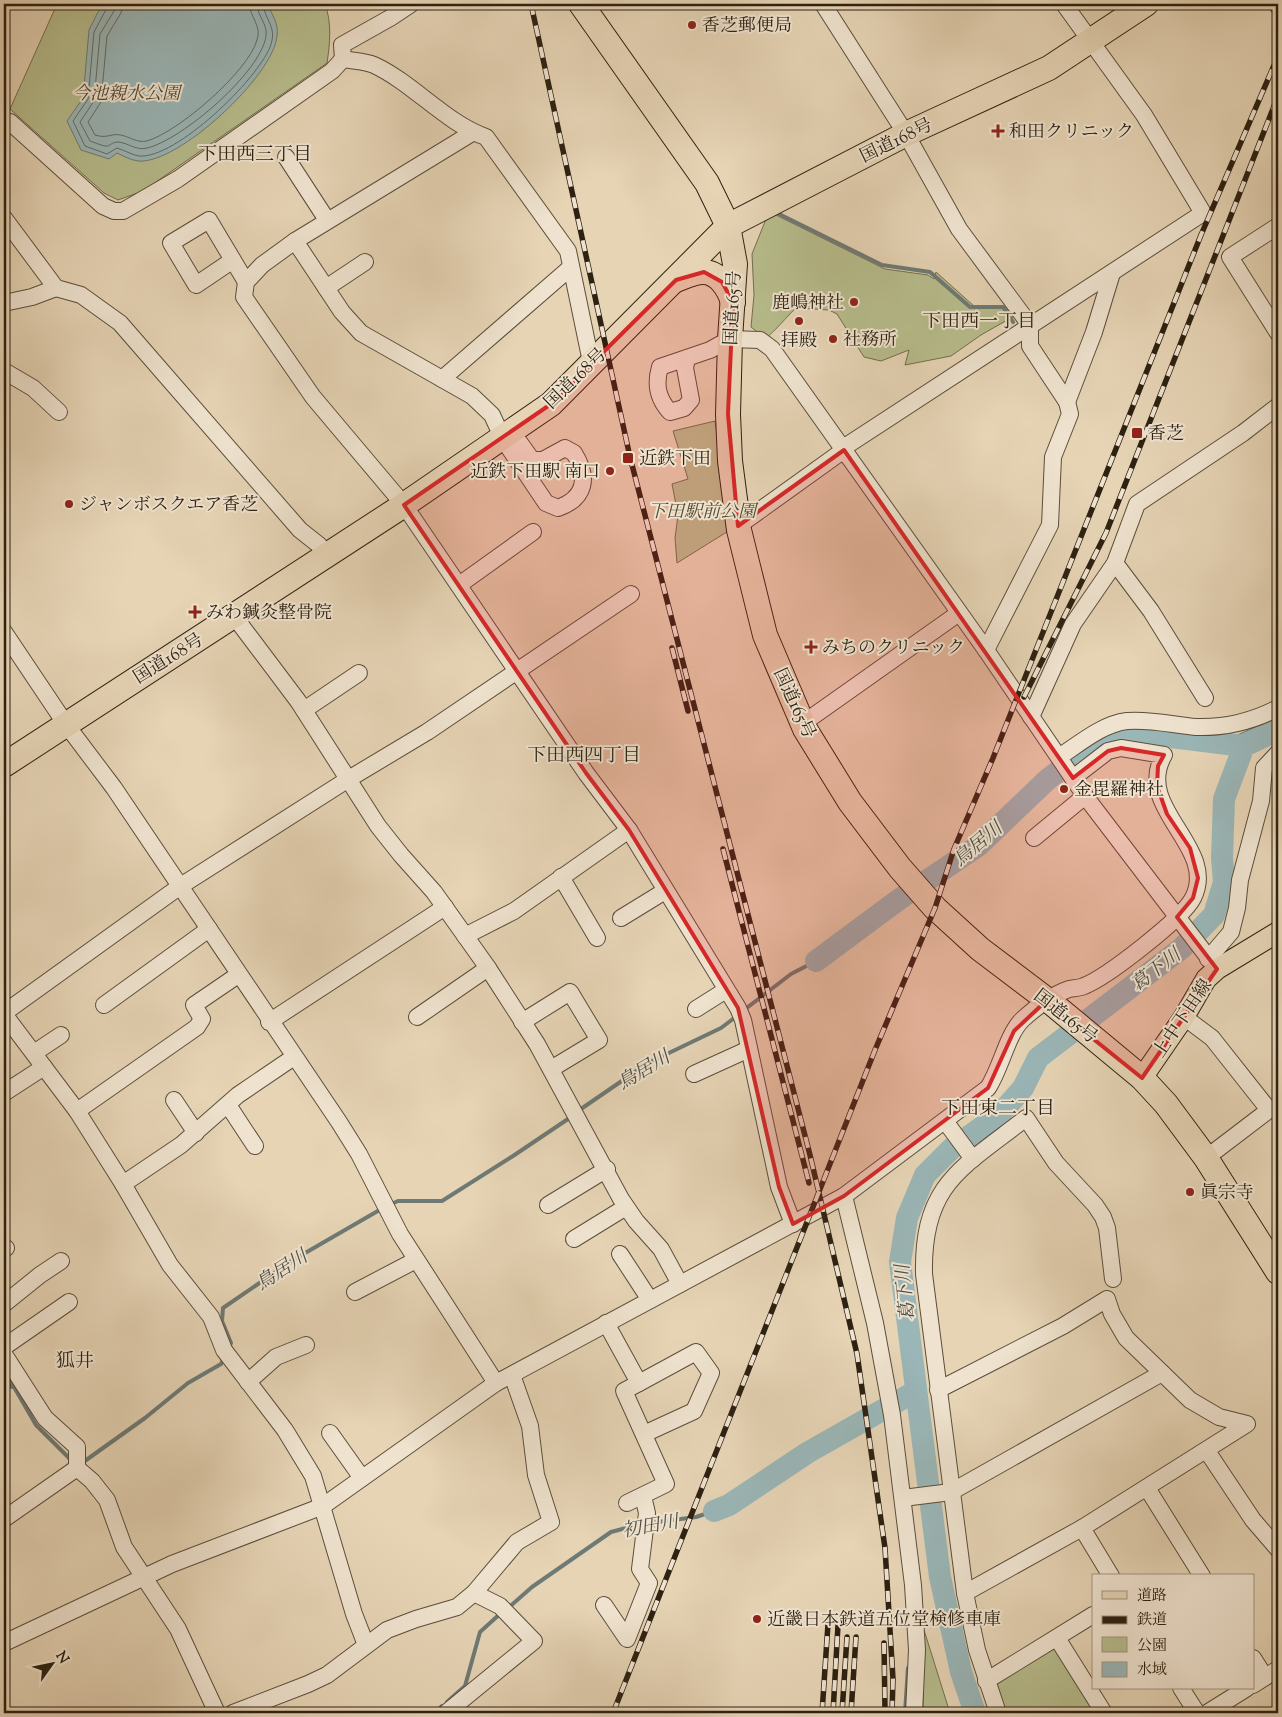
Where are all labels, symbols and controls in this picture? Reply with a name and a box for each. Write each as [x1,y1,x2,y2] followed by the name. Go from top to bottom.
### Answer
[702,14,792,40] place label: 香芝郵便局
[686,19,698,31] marker: 香芝郵便局
[72,82,183,108] park label: 今池親水公園
[856,113,938,171] street label: 国道168号
[1009,120,1134,146] place label: 和田クリニック
[991,124,1005,138] marker: 和田クリニック
[198,142,312,169] district label: 下田西三丁目
[719,270,749,346] street label: 国道165号
[772,291,844,317] place label: 鹿嶋神社
[848,296,860,308] marker: 鹿嶋神社
[922,309,1036,336] district label: 下田西一丁目
[793,315,805,327] marker: 拝殿
[843,328,897,354] place label: 社務所
[781,329,817,355] place label: 拝殿
[827,333,839,345] marker: 社務所
[539,343,614,416] street label: 国道168号
[1148,422,1184,448] place label: 香芝
[1130,426,1144,440] marker: 香芝
[639,447,711,473] place label: 近鉄下田
[621,451,635,465] marker: 近鉄下田
[470,460,600,486] place label: 近鉄下田駅 南口
[604,465,616,477] marker: 近鉄下田駅 南口
[79,493,258,519] place label: ジャンボスクエア香芝
[63,498,75,510] marker: ジャンボスクエア香芝
[648,500,759,526] park label: 下田駅前公園
[206,601,332,627] place label: みわ鍼灸整骨院
[188,605,202,619] marker: みわ鍼灸整骨院
[129,628,209,691] street label: 国道168号
[822,636,965,662] place label: みちのクリニック
[804,640,818,654] marker: みちのクリニック
[766,664,821,743] street label: 国道165号
[527,743,641,770] district label: 下田西四丁目
[1074,778,1164,804] place label: 金毘羅神社
[1058,783,1070,795] marker: 金毘羅神社
[948,815,1011,874] water label: 鳥居川
[1126,942,1189,999] water label: 葛下川
[1148,975,1220,1064] street label: 上中下田線
[1027,984,1102,1051] street label: 国道165号
[613,1044,677,1097] water label: 鳥居川
[941,1096,1055,1123] district label: 下田東二丁目
[1200,1181,1254,1207] place label: 眞宗寺
[1184,1186,1196,1198] marker: 眞宗寺
[251,1243,315,1298] water label: 鳥居川
[890,1261,923,1323] water label: 葛下川
[56,1349,94,1376] district label: 狐井
[620,1509,683,1546] water label: 初田川
[1092,1574,1254,1690] legend
[1137,1586,1167,1607] text: 道路
[767,1608,1001,1634] place label: 近畿日本鉄道五位堂検修車庫
[1137,1610,1167,1631] text: 鉄道
[751,1613,763,1625] marker: 近畿日本鉄道五位堂検修車庫
[1137,1636,1167,1657] text: 公園
[28,1640,78,1690] north arrow
[50,1648,73,1668] text: N
[1137,1660,1167,1681] text: 水域

